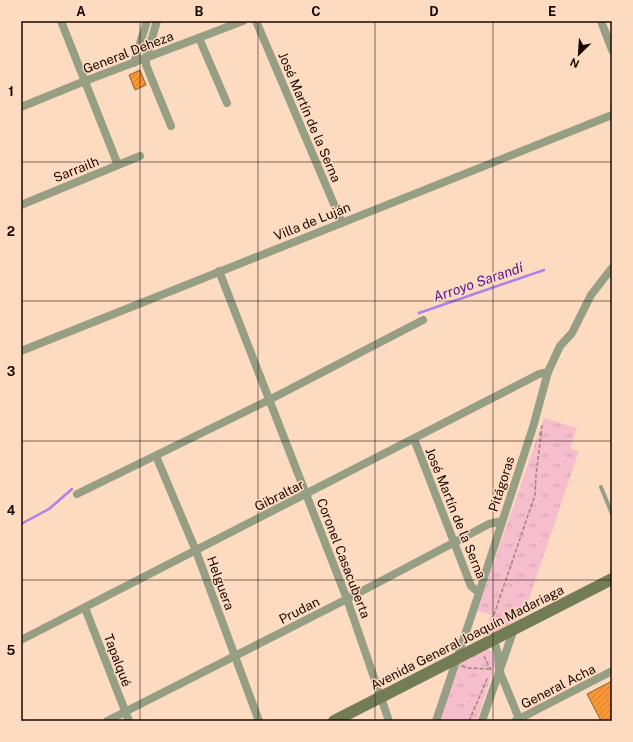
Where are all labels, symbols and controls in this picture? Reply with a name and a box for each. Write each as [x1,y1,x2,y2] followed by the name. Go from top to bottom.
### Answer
[76,4,86,19] text: A
[195,4,204,19] text: B
[311,4,321,19] text: C
[429,4,439,19] text: D
[548,4,556,19] text: E
[81,28,175,77] street label: General Deheza
[559,34,599,74] north arrow
[275,50,344,185] street label: José Martín de la Serna
[568,56,581,70] text: N
[8,84,14,99] text: 1
[51,154,101,185] street label: Sarrailh
[272,199,353,244] street label: Villa de Luján
[7,224,15,239] text: 2
[431,259,526,305] water label: Arroyo Sarandí
[7,364,16,379] text: 3
[422,445,489,581] street label: José Martín de la Serna
[485,455,517,514] street label: Pitágoras
[252,477,306,514] street label: Gibraltar
[314,496,373,620] street label: Coronel Casacuberta
[7,503,16,518] text: 4
[204,554,237,612] street label: Helguera
[368,582,566,693] street label: Avenida General Joaquín Madariaga
[277,594,322,627] street label: Prudan
[101,632,134,689] street label: Tapalqué
[7,643,16,658] text: 5
[518,661,598,712] street label: General Acha

